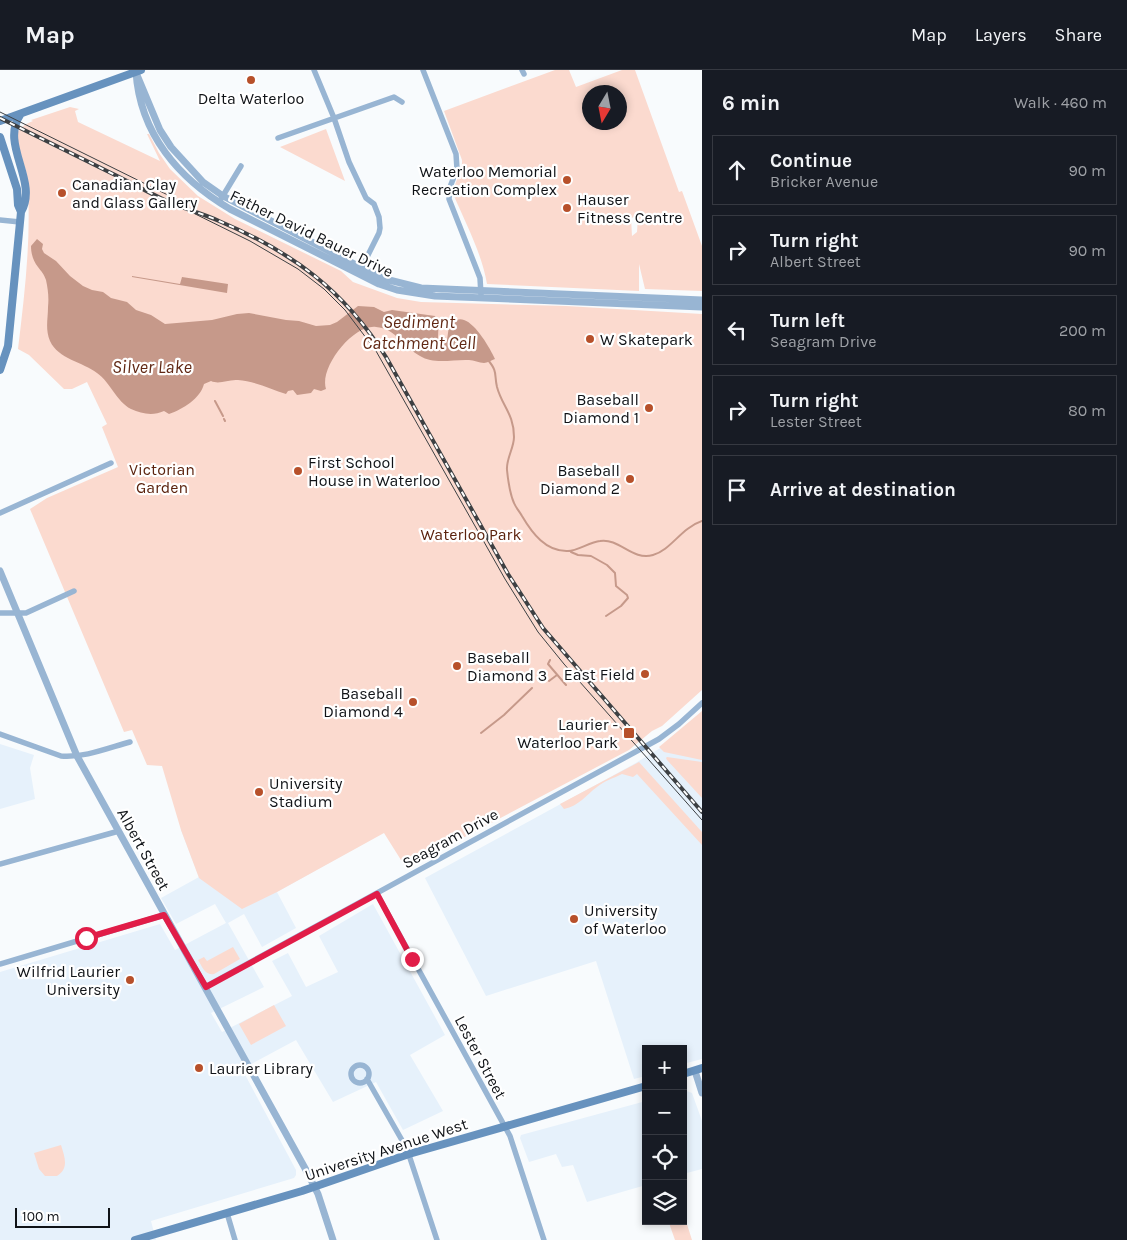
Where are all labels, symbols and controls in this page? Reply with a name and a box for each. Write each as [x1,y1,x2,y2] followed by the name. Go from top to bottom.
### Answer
[25,21,75,49] text: Map
[911,24,947,46] text: Map
[975,24,1027,46] text: Layers
[1055,24,1102,46] text: Share
[245,74,257,86] marker: Delta Waterloo
[582,85,627,130] north arrow
[198,89,304,108] place label: Delta Waterloo
[722,91,780,115] text: 6 min
[1014,93,1107,112] text: Walk · 460 m
[770,150,852,172] text: Continue
[723,156,751,184] icon: ahead
[1068,161,1106,180] text: 90 m
[411,162,557,199] place label: Waterloo Memorial Recreation Complex
[770,172,878,191] text: Bricker Avenue
[561,174,573,186] marker: Waterloo Memorial Recreation Complex
[72,175,198,212] place label: Canadian Clay and Glass Gallery
[227,186,397,281] street label: Father David Bauer Drive
[56,187,68,199] marker: Canadian Clay and Glass Gallery
[577,190,682,227] place label: Hauser Fitness Centre
[561,202,573,214] marker: Hauser Fitness Centre
[770,230,859,252] text: Turn right
[723,236,751,264] icon: right
[1068,241,1106,260] text: 90 m
[770,252,861,271] text: Albert Street
[770,310,845,332] text: Turn left
[362,311,476,354] water label: Sediment Catchment Cell
[723,316,751,344] icon: left
[1059,321,1106,340] text: 200 m
[600,330,693,349] place label: W Skatepark
[770,332,876,351] text: Seagram Drive
[584,333,596,345] marker: W Skatepark
[112,356,192,378] water label: Silver Lake
[563,390,639,427] place label: Baseball Diamond 1
[770,390,859,412] text: Turn right
[723,396,751,424] icon: right
[1068,401,1106,420] text: 80 m
[643,402,655,414] marker: Baseball Diamond 1
[770,412,862,431] text: Lester Street
[308,453,440,490] place label: First School House in Waterloo
[129,460,195,497] park label: Victorian Garden
[540,461,620,498] place label: Baseball Diamond 2
[292,465,304,477] marker: First School House in Waterloo
[624,473,636,485] marker: Baseball Diamond 2
[723,476,751,504] icon: arrive
[770,479,956,501] text: Arrive at destination
[421,525,521,544] park label: Waterloo Park
[467,648,547,685] place label: Baseball Diamond 3
[451,660,463,672] marker: Baseball Diamond 3
[564,665,635,684] place label: East Field
[639,668,651,680] marker: East Field
[323,684,403,721] place label: Baseball Diamond 4
[407,696,419,708] marker: Baseball Diamond 4
[517,715,618,752] place label: Laurier - Waterloo Park
[622,726,636,740] marker: Laurier - Waterloo Park
[269,774,343,811] place label: University Stadium
[253,786,265,798] marker: University Stadium
[399,804,501,873] street label: Seagram Drive
[113,805,174,894] street label: Albert Street
[584,901,667,938] place label: University of Waterloo
[568,913,580,925] marker: University of Waterloo
[75,927,98,950] route start
[401,948,424,971] route end
[17,962,121,999] place label: Wilfrid Laurier University
[124,974,136,986] marker: Wilfrid Laurier University
[451,1012,511,1102] street label: Lester Street
[642,1045,687,1225] map controls
[642,1045,687,1090] button: +
[209,1059,313,1078] place label: Laurier Library
[193,1062,205,1074] marker: Laurier Library
[642,1090,687,1135] button: −
[302,1114,470,1185] street label: University Avenue West
[642,1135,687,1180] button: locate
[642,1180,687,1225] button: layers
[15,1205,110,1228] scale bar
[22,1208,60,1225] text: 100 m

